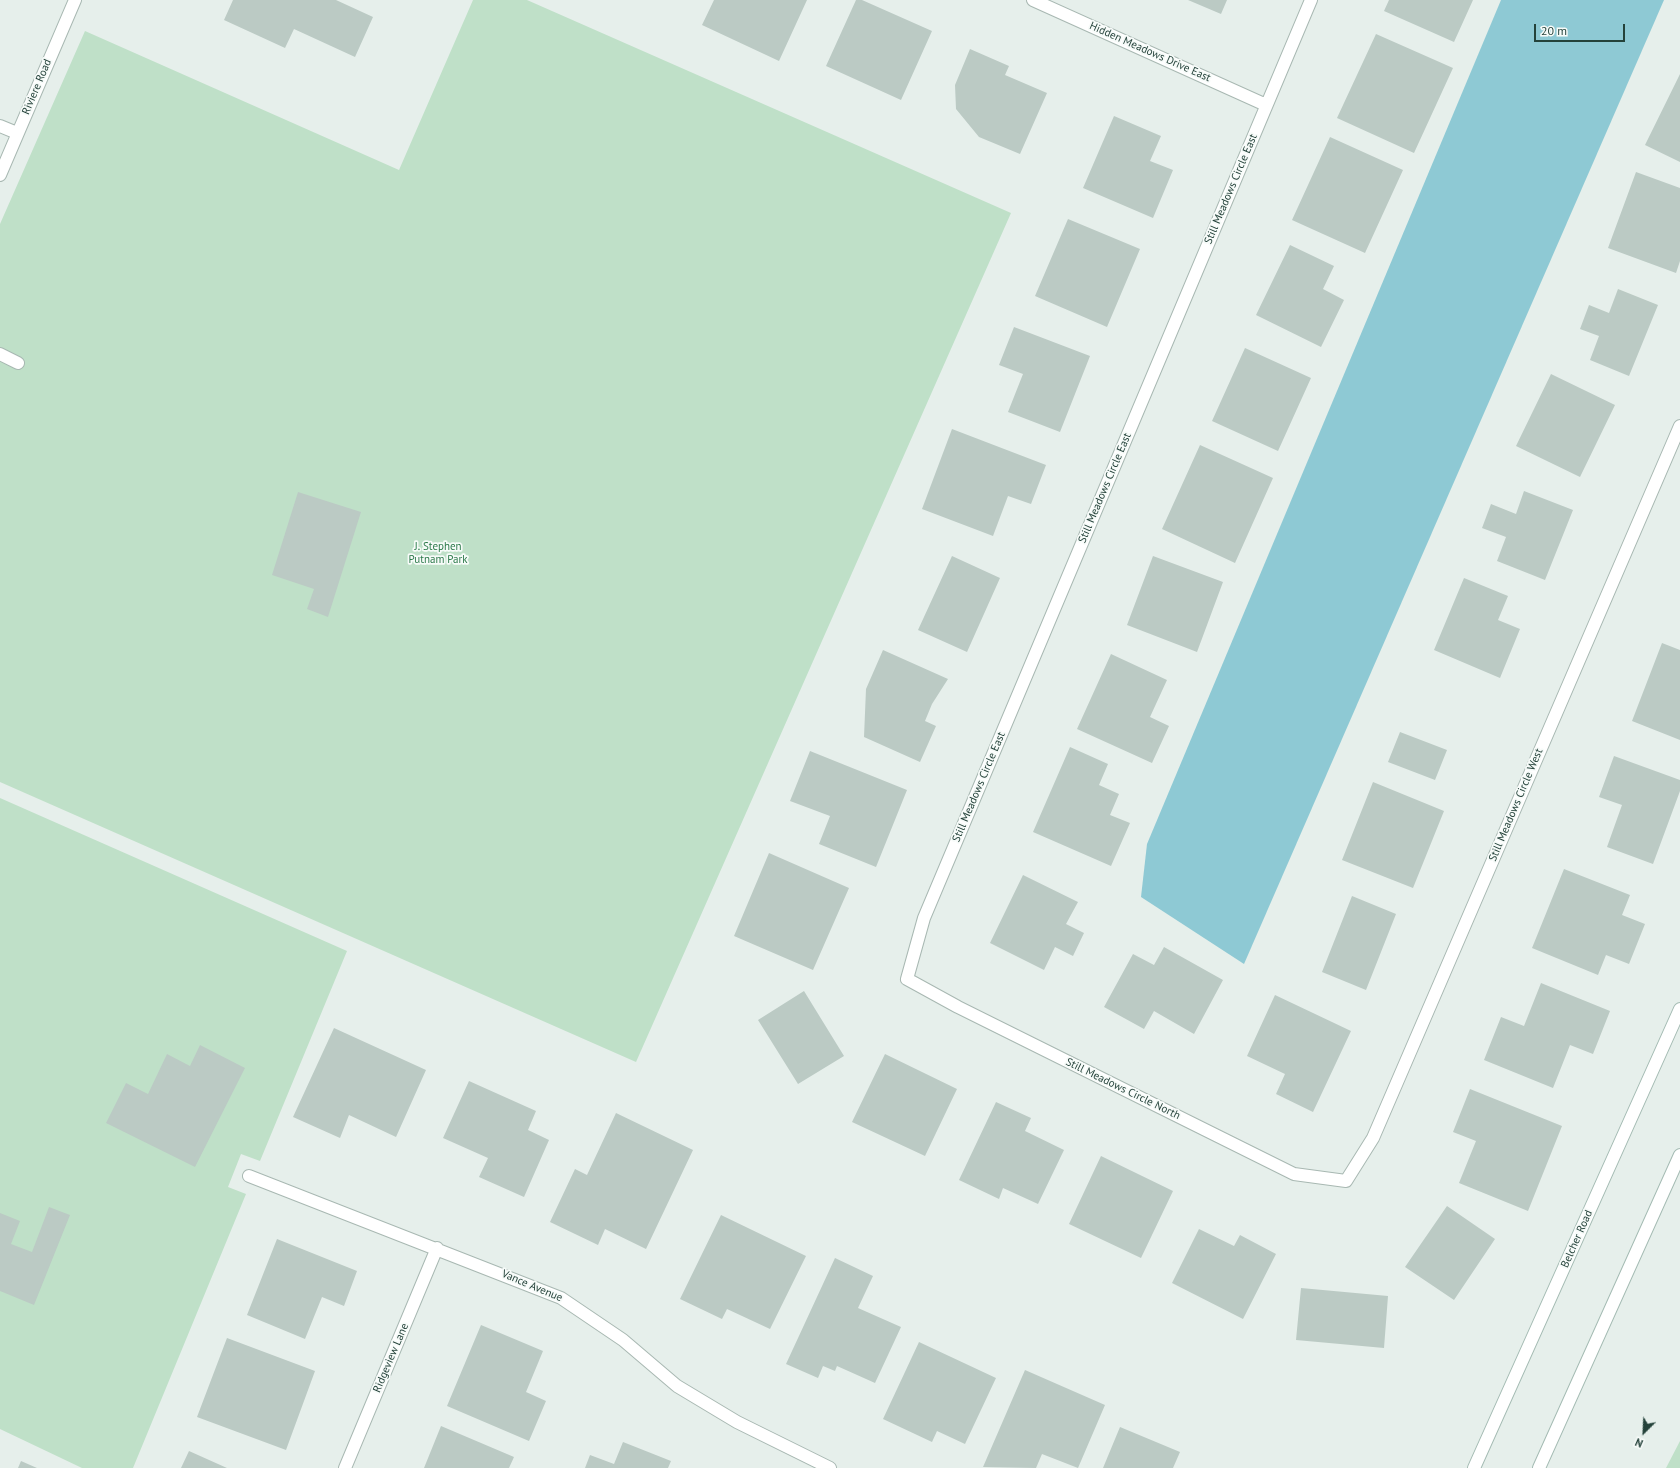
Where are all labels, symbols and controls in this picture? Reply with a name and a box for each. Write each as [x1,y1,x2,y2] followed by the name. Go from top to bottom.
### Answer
[1536,16,1627,42] scale bar
[1087,19,1213,85] street label: Hidden Meadows Drive East
[1541,23,1567,38] text: 20 m
[19,57,55,117] street label: Riviere Road
[1202,132,1260,246] street label: Still Meadows Circle East
[1076,431,1134,545] street label: Still Meadows Circle East
[409,540,467,566] park label: J. Stephen Putnam Park
[950,730,1008,844] street label: Still Meadows Circle East
[1486,747,1546,863] street label: Still Meadows Circle West
[1064,1056,1182,1122] street label: Still Meadows Circle North
[1558,1208,1596,1270] street label: Belcher Road
[500,1267,564,1305] street label: Vance Avenue
[370,1321,412,1395] street label: Ridgeview Lane
[1624,1412,1664,1452] north arrow
[1633,1435,1645,1451] text: N

